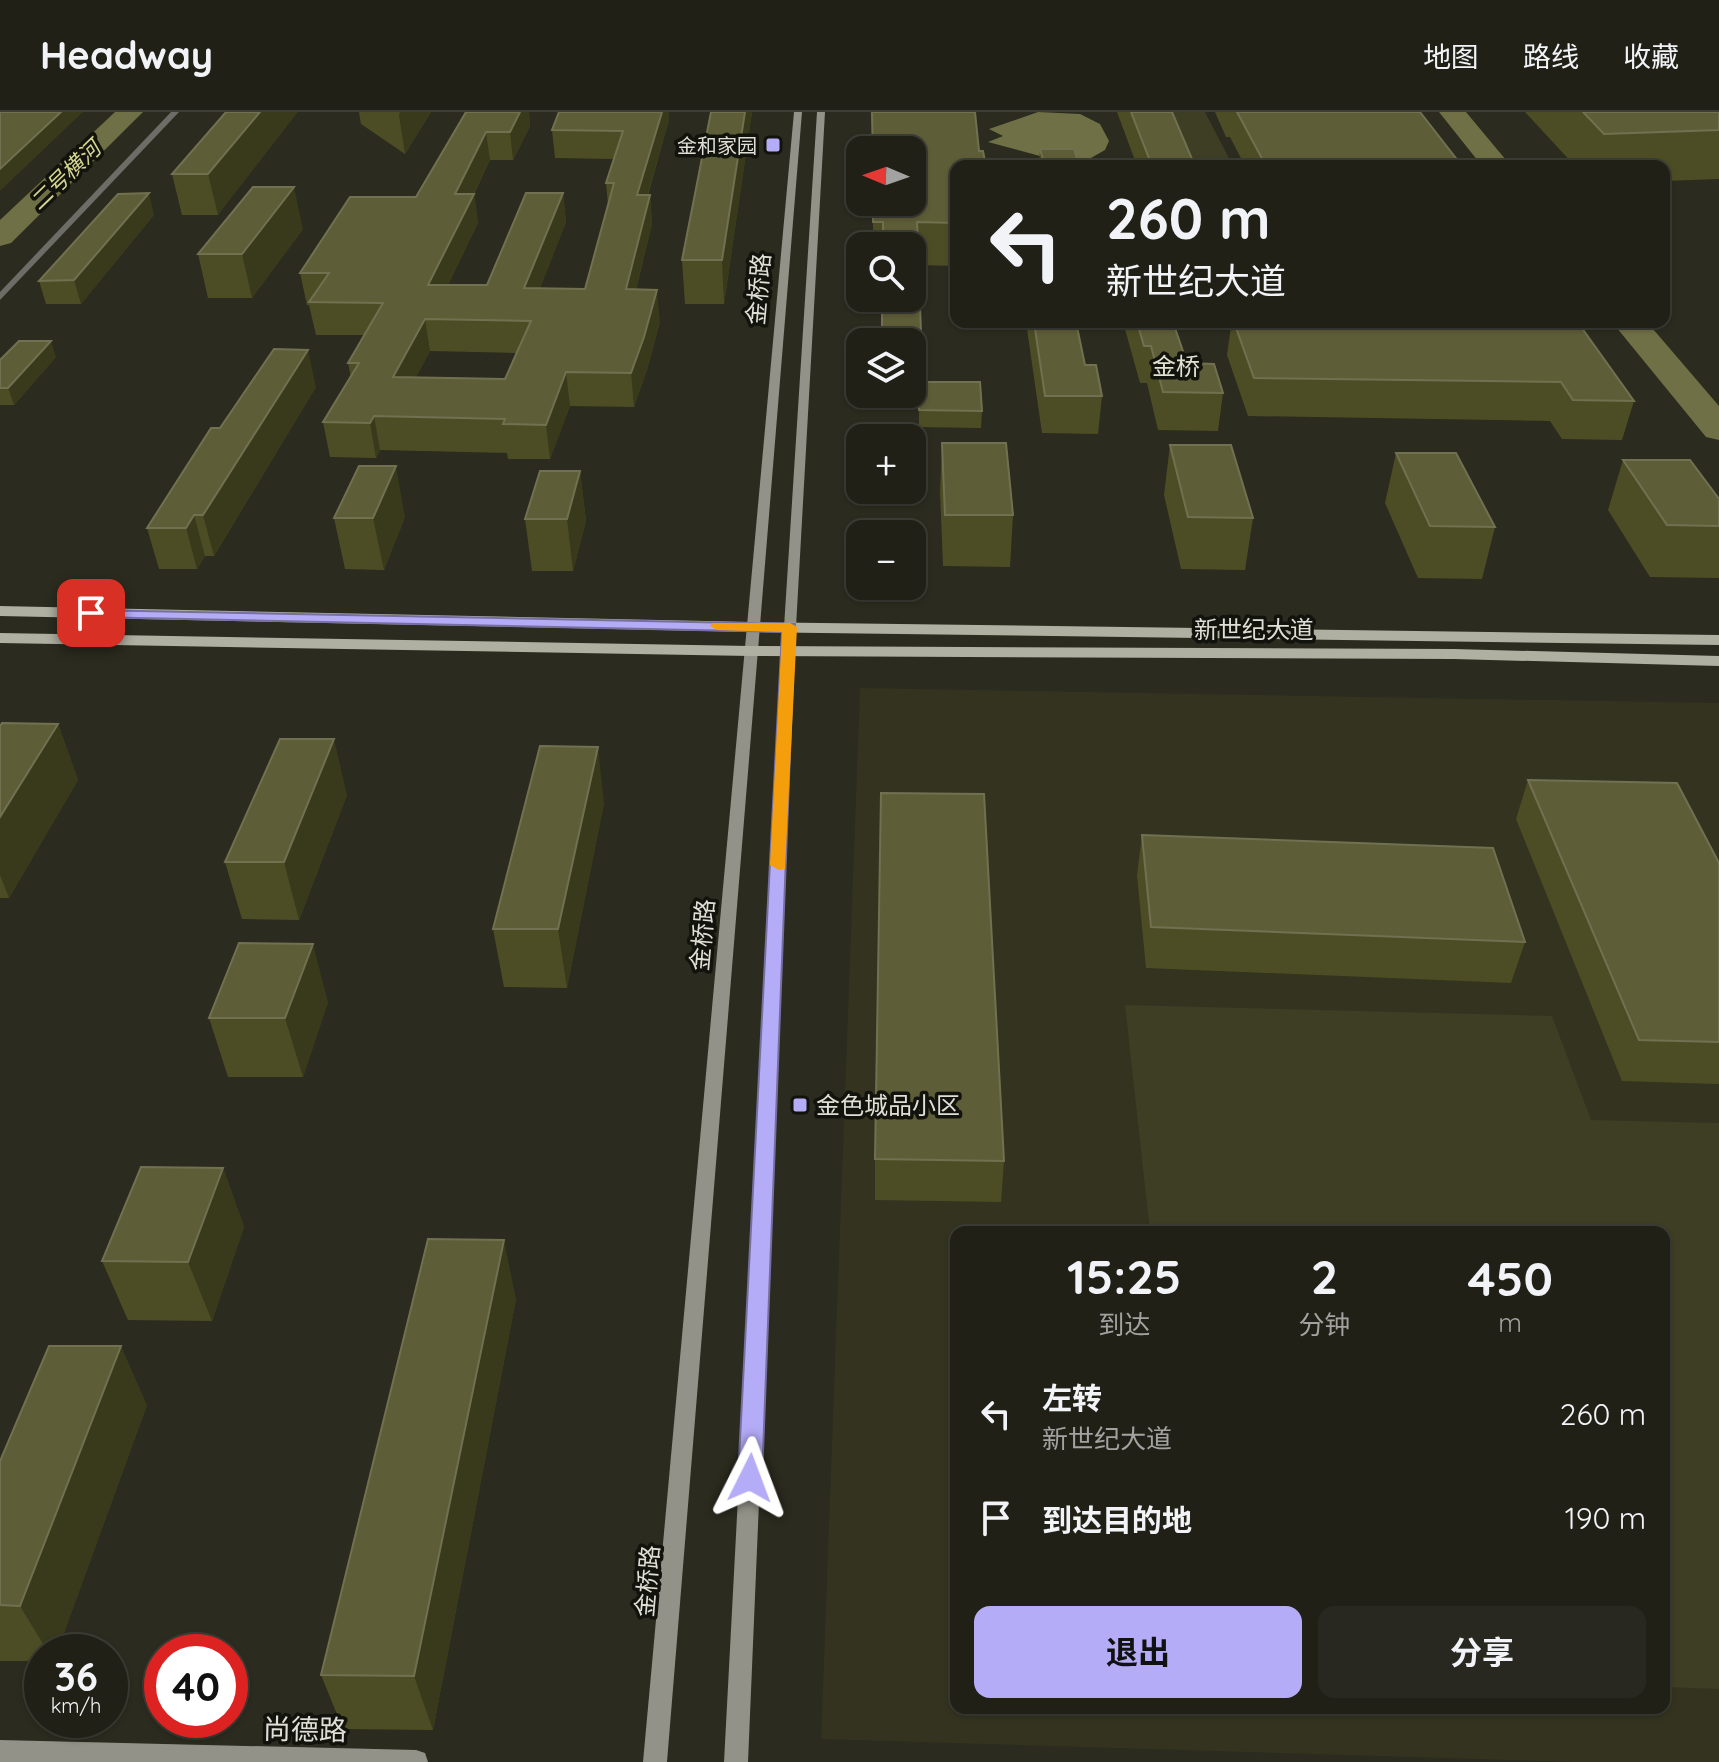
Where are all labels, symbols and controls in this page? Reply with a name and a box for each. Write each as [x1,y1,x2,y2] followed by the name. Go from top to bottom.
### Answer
[40,31,213,79] text: Headway
[1423,39,1479,74] text: 地图
[1523,39,1579,74] text: 路线
[1623,39,1679,74] text: 收藏
[24,132,109,216] water label: 二号横河
[677,133,757,158] place label: 金和家园
[764,136,782,154] marker: 金和家园
[846,136,926,216] north arrow
[846,136,926,600] map controls
[1106,183,1271,253] text: 260 m
[974,192,1078,296] icon: left
[846,232,926,312] button: search
[740,252,776,326] street label: 金桥路
[1106,258,1286,303] text: 新世纪大道
[846,328,926,408] button: layers
[1152,351,1200,381] district label: 金桥
[846,424,926,504] button: +
[846,520,926,600] button: −
[57,579,125,647] pin
[69,591,113,635] icon: arrive
[1194,614,1314,644] street label: 新世纪大道
[684,898,720,972] street label: 金桥路
[816,1090,960,1120] place label: 金色城品小区
[791,1096,809,1114] marker: 金色城品小区
[1067,1246,1181,1306] text: 15:25
[1311,1246,1338,1306] text: 2
[1468,1248,1553,1308] text: 450
[1498,1306,1522,1339] text: m
[1098,1308,1150,1341] text: 到达
[1298,1308,1351,1341] text: 分钟
[1042,1379,1102,1417] text: 左转
[974,1392,1018,1436] icon: left
[1560,1395,1646,1433] text: 260 m
[1042,1422,1172,1455] text: 新世纪大道
[708,1436,792,1520] position arrow
[974,1496,1018,1540] icon: arrive
[1565,1499,1646,1537] text: 190 m
[1042,1501,1192,1539] text: 到达目的地
[629,1544,665,1618] street label: 金桥路
[974,1606,1302,1698] button: 退出
[1318,1606,1646,1698] button: 分享
[144,1634,248,1738] speed limit sign: 40
[54,1651,98,1701] text: 36
[51,1693,101,1718] text: km/h
[263,1711,347,1747] street label: 尚德路

